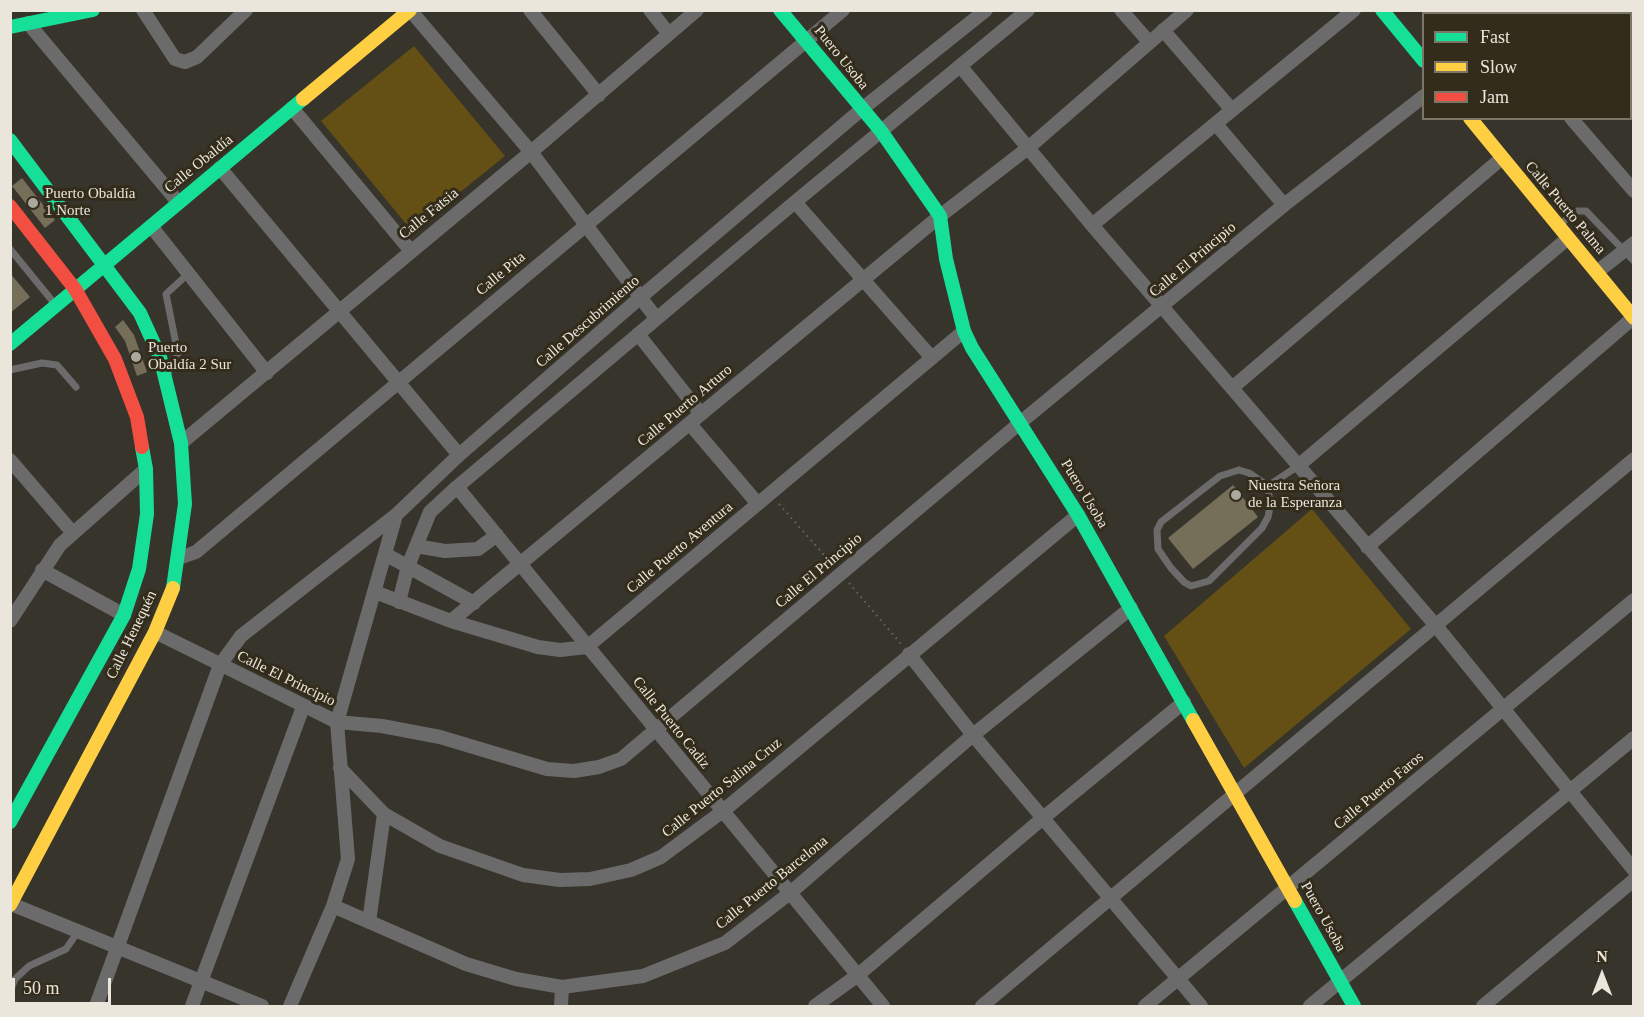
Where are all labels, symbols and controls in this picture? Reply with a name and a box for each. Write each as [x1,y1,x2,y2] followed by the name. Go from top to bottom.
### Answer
[1422,12,1632,120] legend
[810,22,872,94] street label: Puero Usoba
[1480,27,1510,47] text: Fast
[1480,57,1517,77] text: Slow
[1480,87,1509,107] text: Jam
[161,131,237,197] street label: Calle Obaldía
[1521,158,1609,258] street label: Calle Puerto Palma
[45,185,135,220] place label: Puerto Obaldía 1 Norte
[396,185,462,243] street label: Calle Fatsia
[26,196,40,210] marker: Puerto Obaldía 1 Norte
[1146,219,1240,301] street label: Calle El Principio
[473,248,529,300] street label: Calle Pita
[533,272,643,372] street label: Calle Descubrimiento
[148,339,231,374] place label: Puerto Obaldía 2 Sur
[129,350,143,364] marker: Puerto Obaldía 2 Sur
[634,361,736,451] street label: Calle Puerto Arturo
[1056,456,1112,532] street label: Puero Usoba
[1248,477,1342,512] place label: Nuestra Señora de la Esperanza
[1229,488,1243,502] marker: Nuestra Señora de la Esperanza
[623,498,737,598] street label: Calle Puerto Aventura
[772,530,866,612] street label: Calle El Principio
[103,588,161,682] street label: Calle Henequén
[234,647,338,711] street label: Calle El Principio
[628,673,714,773] street label: Calle Puerto Cadiz
[659,734,785,842] street label: Calle Puerto Salina Cruz
[1330,748,1428,834] street label: Calle Puerto Faros
[712,832,832,934] street label: Calle Puerto Barcelona
[1296,879,1350,955] street label: Puero Usoba
[1572,945,1632,1005] north arrow
[1596,948,1608,965] text: N
[15,966,114,1004] scale bar
[23,978,60,998] text: 50 m

